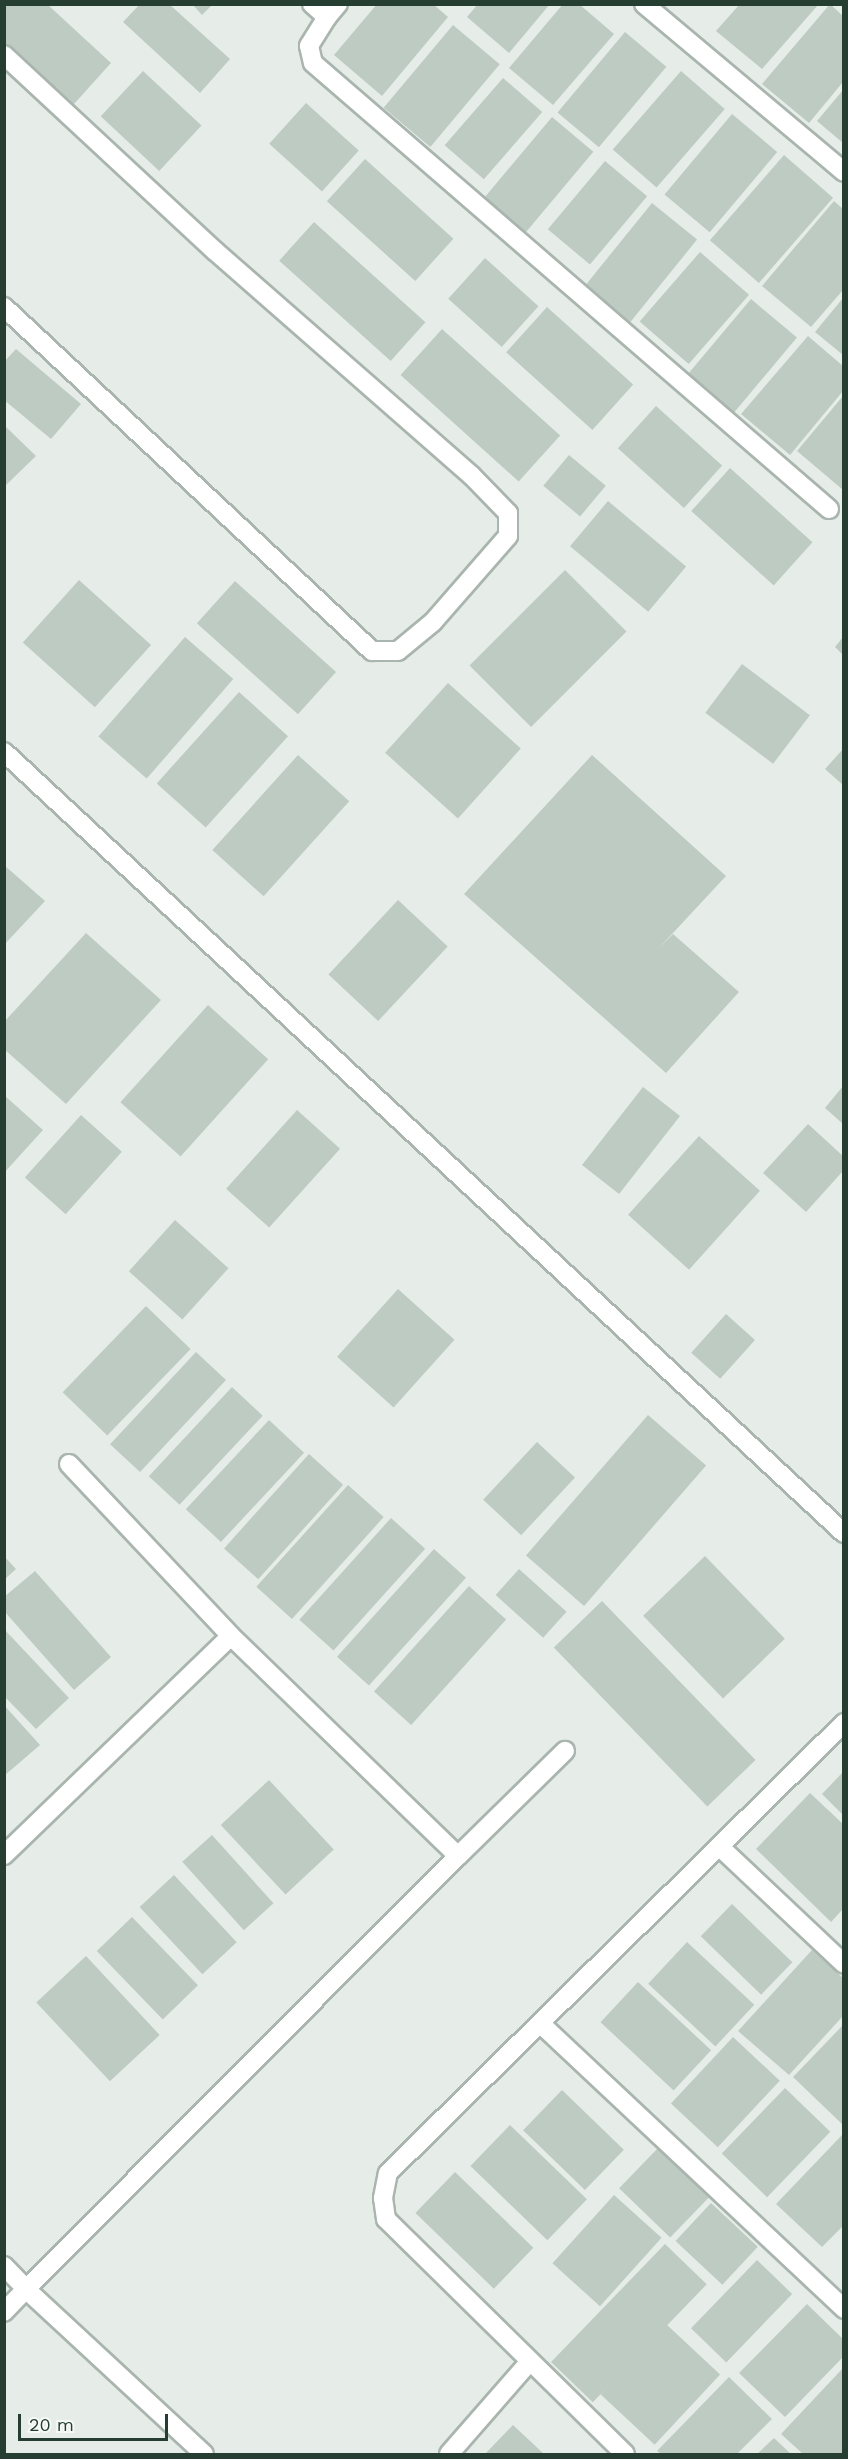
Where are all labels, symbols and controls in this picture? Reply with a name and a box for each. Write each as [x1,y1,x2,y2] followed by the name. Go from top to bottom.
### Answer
[21,2402,171,2440] scale bar
[29,2414,74,2435] text: 20 m

